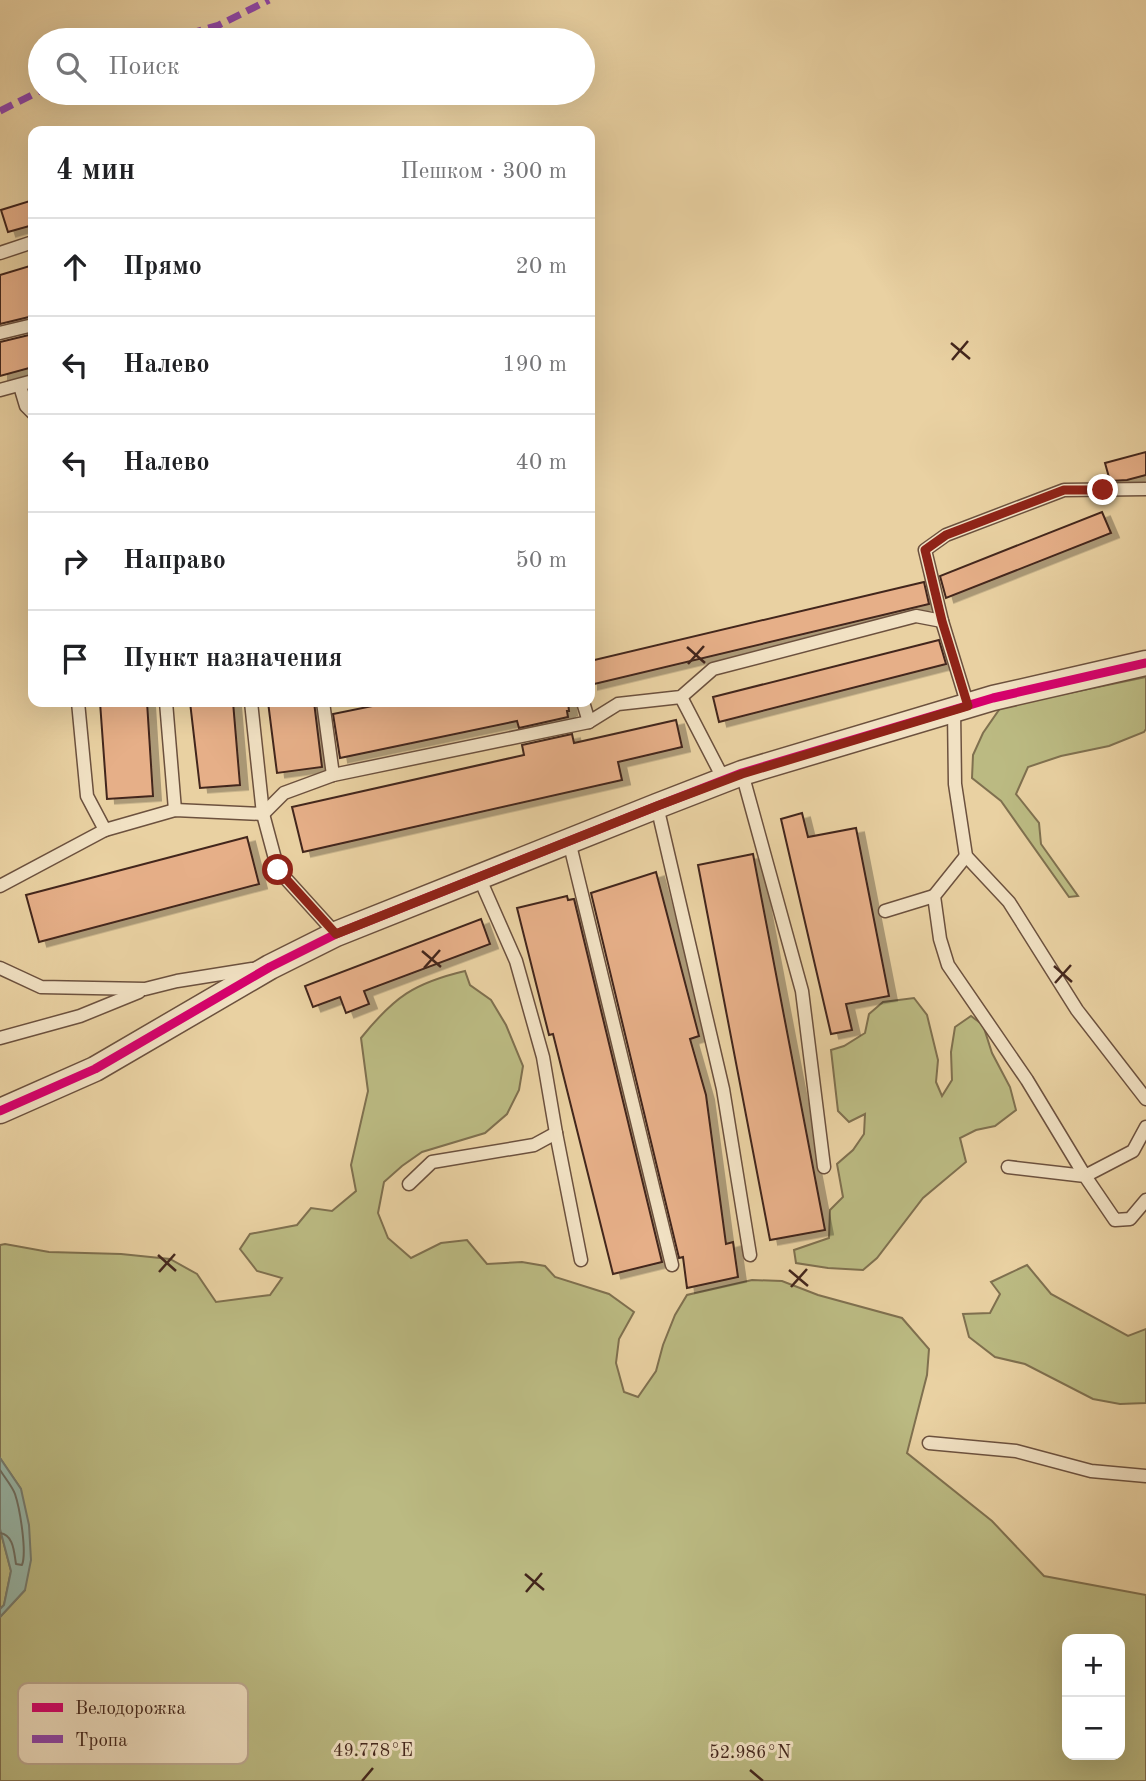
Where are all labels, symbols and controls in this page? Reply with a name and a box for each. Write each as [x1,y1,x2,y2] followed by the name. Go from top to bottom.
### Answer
[28,28,595,105] search box
[52,48,90,86] icon: search
[108,54,180,80] text: Поиск
[56,156,135,186] text: 4 мин
[401,160,567,183] text: Пешком · 300 m
[56,248,94,286] icon: ahead
[123,254,202,280] text: Прямо
[516,255,567,278] text: 20 m
[56,346,94,384] icon: left
[123,352,210,378] text: Налево
[502,353,567,376] text: 190 m
[56,444,94,482] icon: left
[123,450,210,476] text: Налево
[516,451,567,474] text: 40 m
[1087,474,1118,505] route end
[56,542,94,580] icon: right
[123,548,226,574] text: Направо
[516,549,567,572] text: 50 m
[56,640,94,678] icon: arrive
[123,646,342,672] text: Пункт назначения
[262,854,293,885] route start
[1062,1634,1125,1760] map controls
[1062,1634,1125,1697] button: +
[18,1683,248,1764] legend
[1062,1697,1125,1760] button: −
[75,1700,186,1719] text: Велодорожка
[75,1732,128,1751] text: Тропа
[333,1742,413,1760] text: 49.778°E
[709,1744,791,1762] text: 52.986°N

